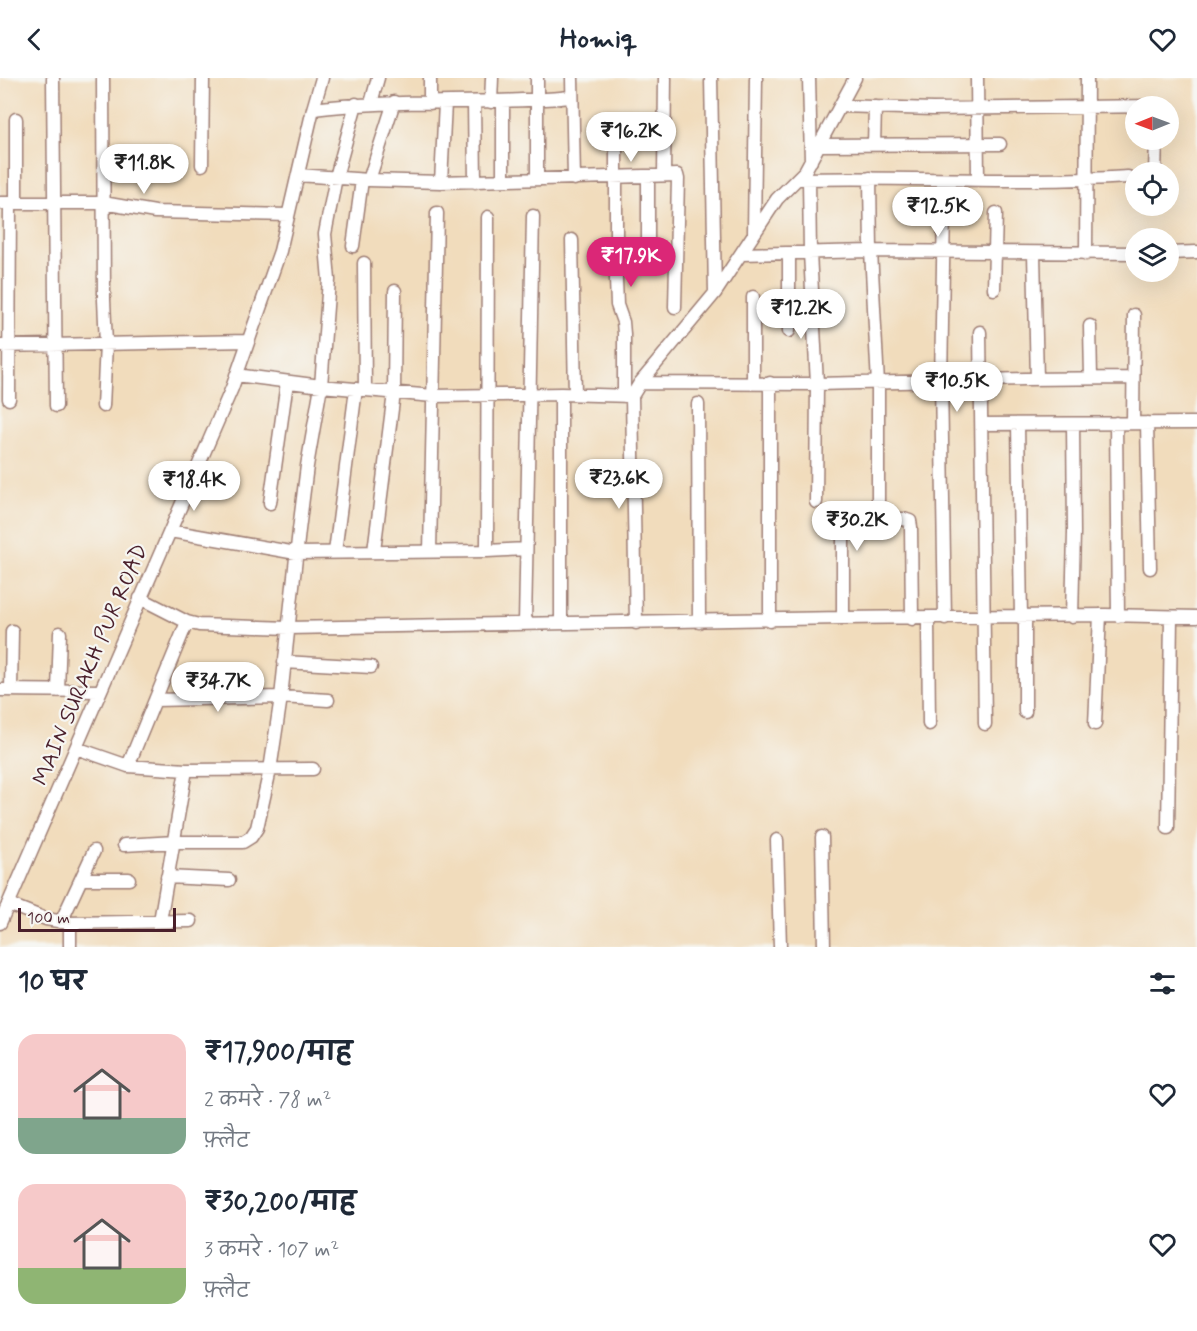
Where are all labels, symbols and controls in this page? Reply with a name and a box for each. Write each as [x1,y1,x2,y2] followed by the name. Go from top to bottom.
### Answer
[560,22,637,57] text: Homiq
[18,23,51,56] icon: back
[1146,23,1179,56] icon: heart
[1125,96,1179,150] north arrow
[1125,96,1179,282] map controls
[582,112,680,163] pin: ₹16.2K
[600,118,662,145] text: ₹16.2K
[95,144,193,195] pin: ₹11.8K
[114,150,174,177] text: ₹11.8K
[1125,162,1179,216] button: locate
[889,187,987,238] pin: ₹12.5K
[906,193,970,220] text: ₹12.5K
[1125,228,1179,282] button: layers
[582,237,680,288] pin: ₹17.9K
[601,243,661,270] text: ₹17.9K
[752,289,850,340] pin: ₹12.2K
[770,295,832,322] text: ₹12.2K
[908,362,1006,413] pin: ₹10.5K
[925,368,989,395] text: ₹10.5K
[570,459,668,510] pin: ₹23.6K
[145,461,243,512] pin: ₹18.4K
[589,465,649,492] text: ₹23.6K
[162,467,226,494] text: ₹18.4K
[808,501,906,552] pin: ₹30.2K
[826,507,888,534] text: ₹30.2K
[27,540,155,790] street label: MAIN SURAKH PUR ROAD
[169,662,267,713] pin: ₹34.7K
[185,668,251,695] text: ₹34.7K
[18,905,176,932] scale bar
[27,908,70,929] text: 100 m
[18,966,86,1000] text: 10 घर
[1146,967,1179,1000] icon: filters
[204,1036,352,1070] text: ₹17,900/माह
[66,1058,138,1130] icon: home
[1146,1078,1179,1111] icon: heart
[204,1087,331,1114] text: 2 कमरे · 78 m²
[204,1128,250,1155] text: फ़्लैट
[204,1186,356,1220] text: ₹30,200/माह
[66,1208,138,1280] icon: home
[1146,1228,1179,1261] icon: heart
[204,1237,339,1264] text: 3 कमरे · 107 m²
[204,1278,250,1305] text: फ़्लैट

